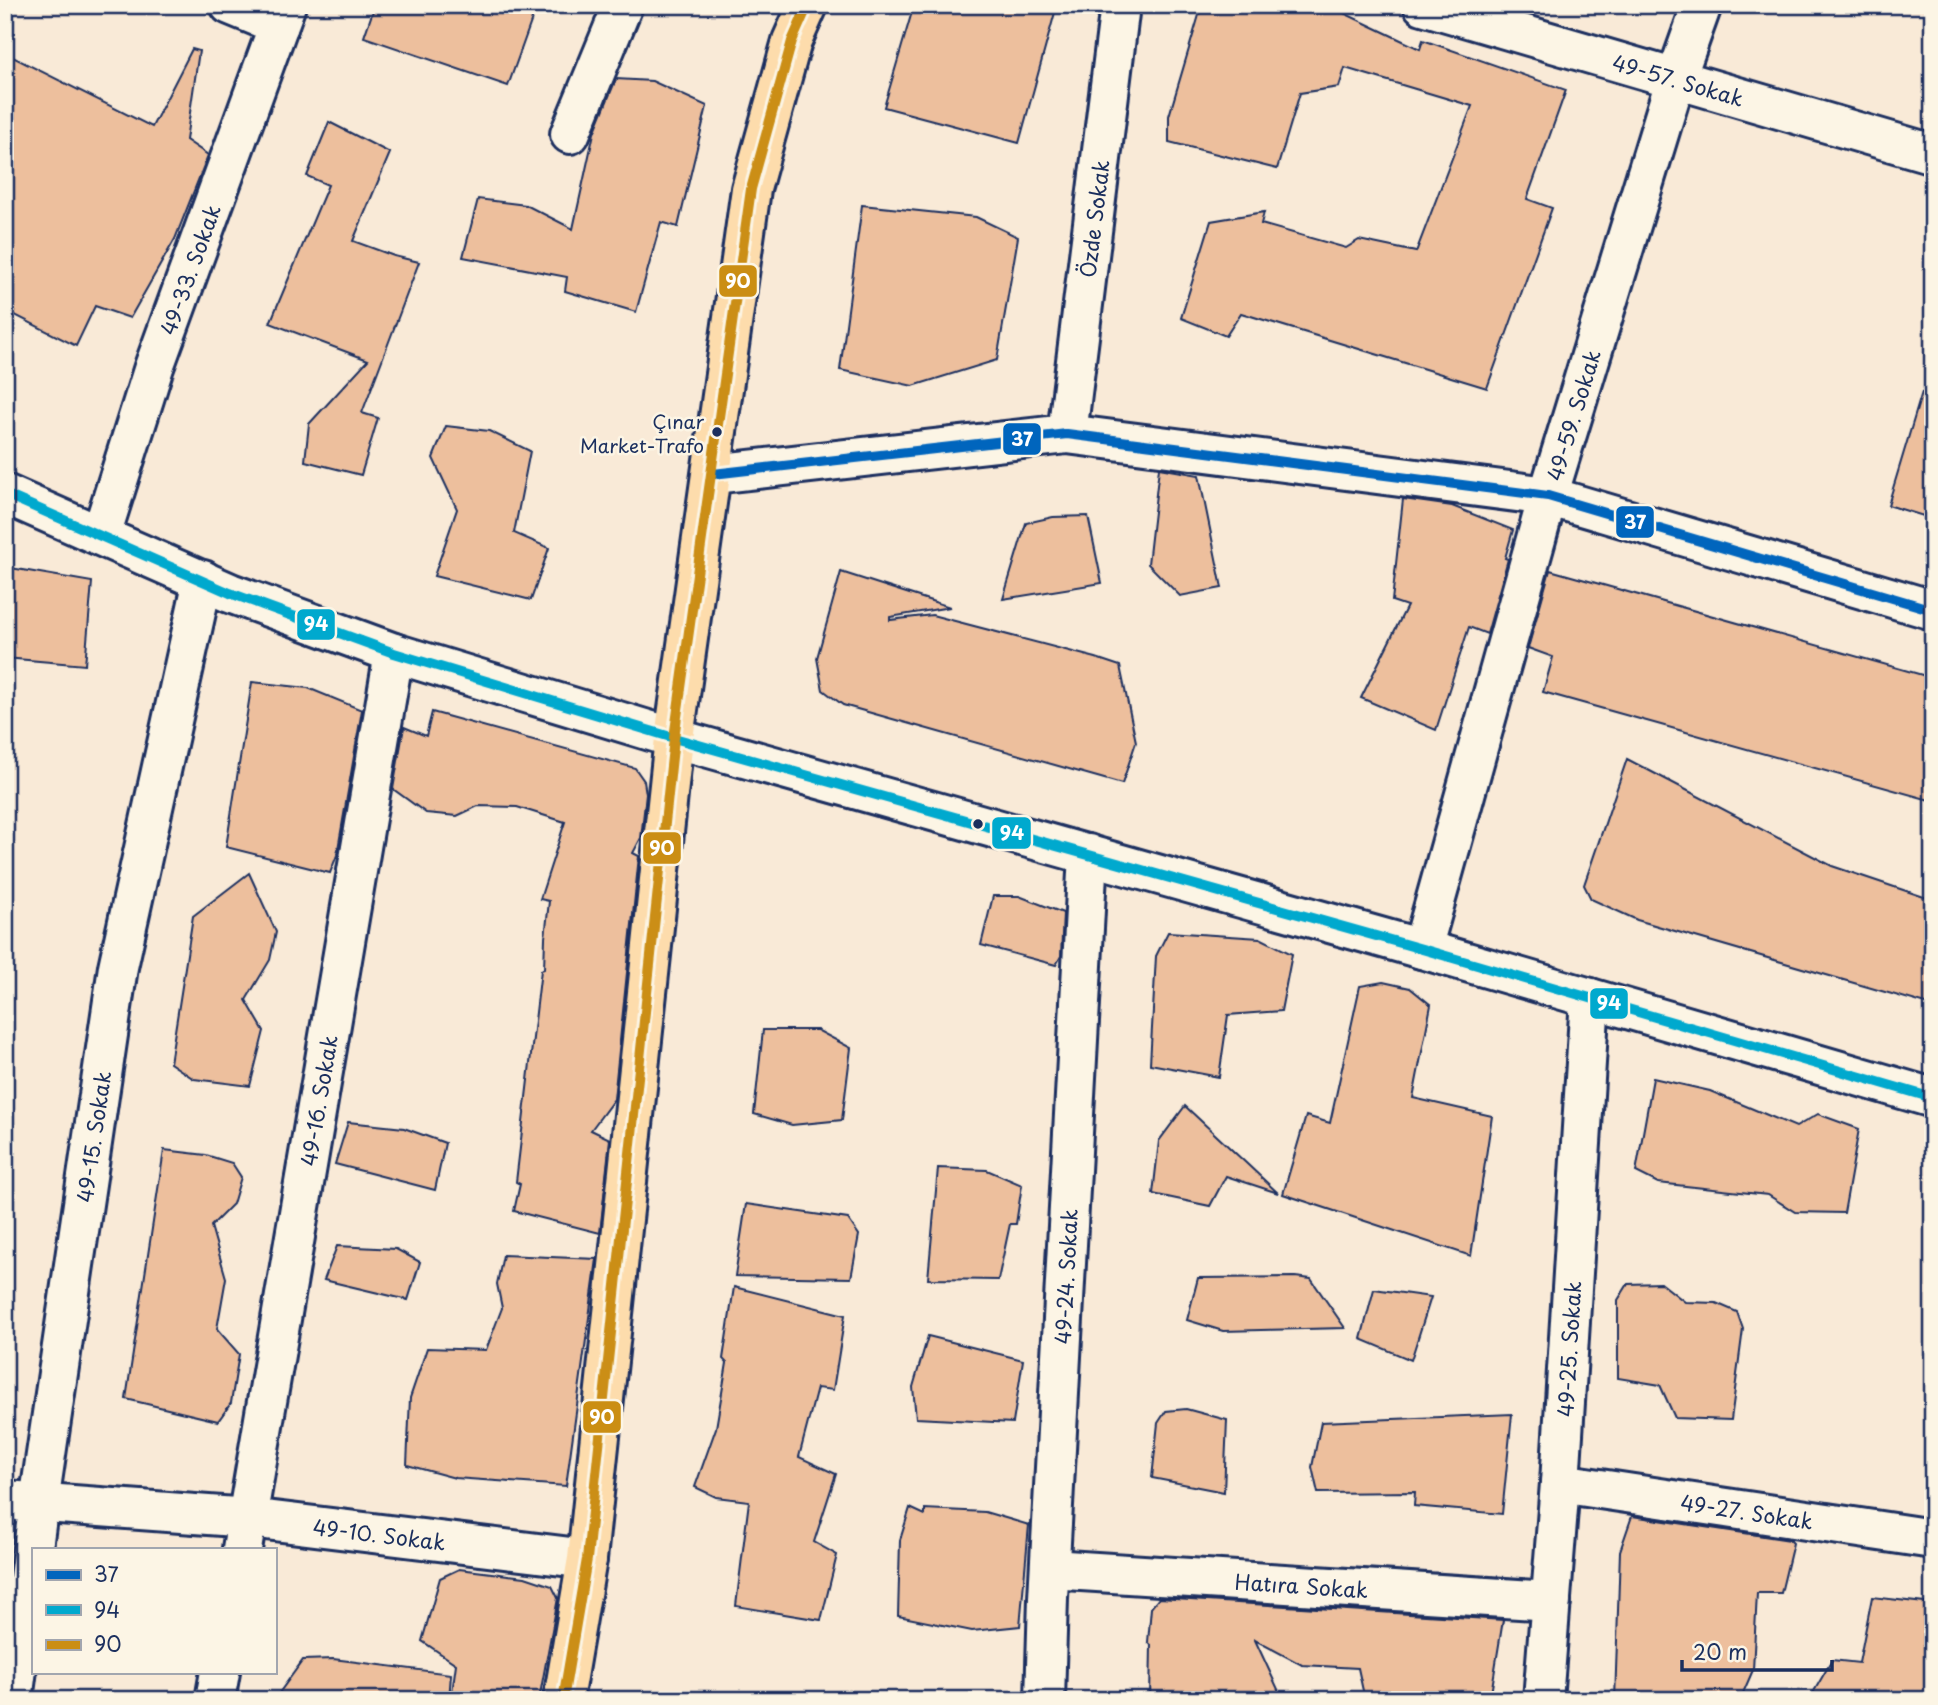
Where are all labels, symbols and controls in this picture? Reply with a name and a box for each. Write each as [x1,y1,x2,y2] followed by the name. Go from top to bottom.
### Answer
[1609,45,1748,114] street label: 49-57. Sokak
[1070,158,1117,279] street label: Özde Sokak
[151,200,228,339] street label: 49-33. Sokak
[718,264,758,298] line badge: 90
[725,266,751,294] text: 90
[1538,345,1608,485] street label: 49-59. Sokak
[580,407,704,459] place label: Çınar Market-Trafo
[1002,422,1042,456] line badge: 37
[1011,424,1033,452] text: 37
[710,425,724,439] marker: Çınar Market-Trafo
[1615,505,1655,539] line badge: 37
[1624,507,1646,535] text: 37
[296,608,336,641] line badge: 94
[304,609,328,637] text: 94
[991,816,1032,850] line badge: 94
[971,817,985,831] unlabelled marker
[1000,818,1024,846] text: 94
[642,831,682,865] line badge: 90
[649,833,675,861] text: 90
[1589,987,1629,1020] line badge: 94
[1597,988,1621,1016] text: 94
[291,1032,345,1168] street label: 49-16. Sokak
[67,1069,118,1205] street label: 49-15. Sokak
[1046,1208,1085,1345] street label: 49-24. Sokak
[1548,1280,1588,1418] street label: 49-25. Sokak
[582,1400,622,1434] line badge: 90
[589,1402,615,1430] text: 90
[1678,1485,1815,1537] street label: 49-27. Sokak
[311,1510,447,1558] street label: 49-10. Sokak
[32,1548,276,1674] legend
[94,1557,119,1589] text: 37
[1234,1565,1369,1605] street label: Hatıra Sokak
[94,1593,120,1625] text: 94
[94,1627,122,1659] text: 90
[1682,1628,1833,1672] scale bar
[1693,1635,1747,1667] text: 20 m

